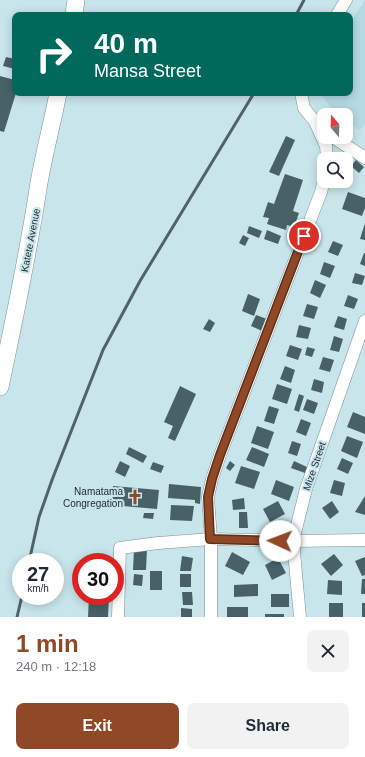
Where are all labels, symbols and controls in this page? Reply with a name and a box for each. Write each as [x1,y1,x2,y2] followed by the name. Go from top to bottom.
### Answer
[28,28,80,80] icon: right
[94,28,158,59] text: 40 m
[94,61,201,81] text: Mansa Street
[317,108,353,144] north arrow
[317,108,353,188] map controls
[317,152,353,188] button: search
[19,207,42,273] street label: Katete Avenue
[287,219,321,253] pin
[293,225,315,247] icon: arrive
[301,440,328,492] street label: Mize Street
[63,486,123,509] place label: Namatama Congregation
[126,488,144,506] church icon: Namatama Congregation
[259,520,301,562] position arrow
[72,553,124,605] speed limit sign: 30
[27,563,49,585] text: 27
[27,583,49,594] text: km/h
[16,630,79,657] text: 1 min
[307,630,349,672] button: close
[16,659,96,674] text: 240 m · 12:18
[16,703,179,749] button: Exit
[187,703,349,749] button: Share

